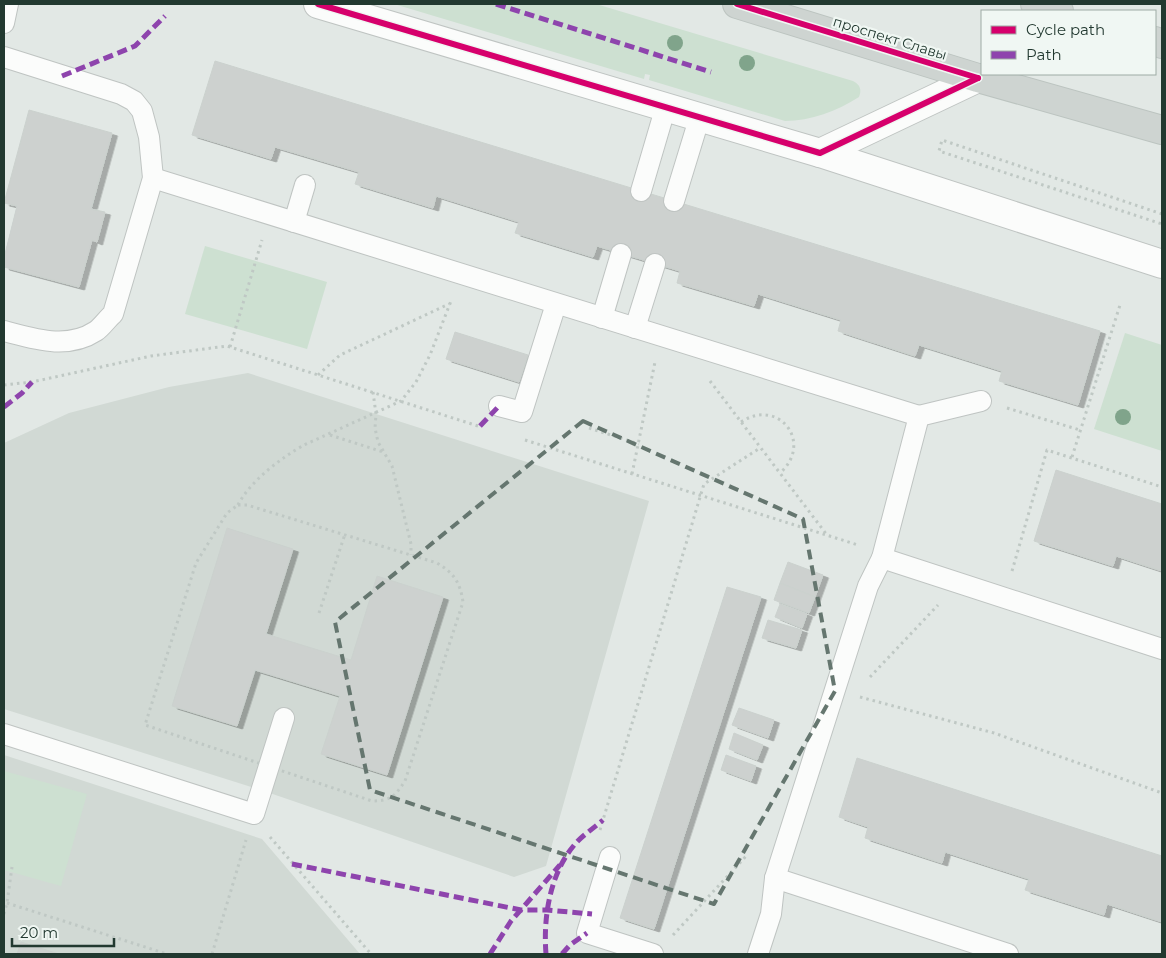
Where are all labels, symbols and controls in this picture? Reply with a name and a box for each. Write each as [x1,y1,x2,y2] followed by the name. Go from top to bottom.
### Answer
[981,10,1156,75] legend
[831,12,949,64] street label: проспект Славы
[1026,20,1105,39] text: Cycle path
[1026,45,1062,64] text: Path
[12,916,115,948] scale bar
[20,923,58,942] text: 20 m

